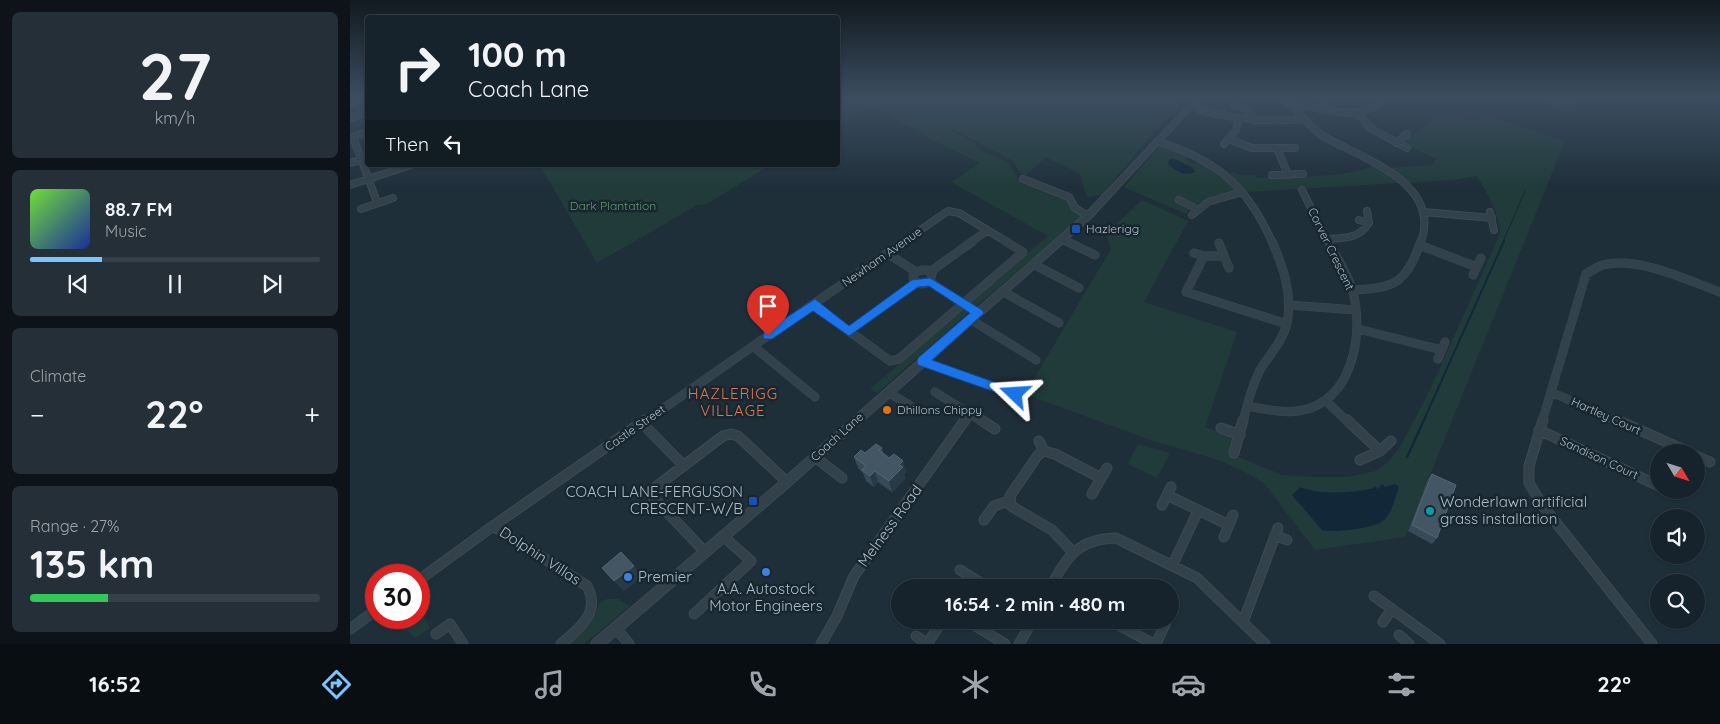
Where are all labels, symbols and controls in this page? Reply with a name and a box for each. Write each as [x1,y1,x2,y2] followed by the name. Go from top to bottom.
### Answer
[468,32,567,76] text: 100 m
[139,35,211,116] text: 27
[385,35,450,100] icon: right
[468,75,589,103] text: Coach Lane
[155,108,195,128] text: km/h
[439,130,467,158] icon: left
[385,132,429,156] text: Then
[105,197,173,221] text: 88.7 FM
[570,198,656,213] park label: Dark Plantation
[1305,205,1358,292] street label: Corver Crescent
[105,221,147,241] text: Music
[1086,221,1139,236] place label: Hazlerigg
[839,223,925,290] street label: Newham Avenue
[1070,223,1082,235] marker: Hazlerigg
[64,270,92,298] icon: previous
[161,270,189,298] icon: pause
[258,270,286,298] icon: next
[747,285,789,336] pin
[754,292,782,320] icon: arrive
[30,366,86,386] text: Climate
[988,367,1040,419] position arrow
[688,384,778,420] district label: HAZLERIGG VILLAGE
[145,390,203,438] text: 22°
[1569,394,1643,438] street label: Hartley Court
[30,397,45,432] text: −
[304,397,320,432] text: +
[602,401,668,454] street label: Castle Street
[897,402,982,417] place label: Dhillons Chippy
[881,404,893,416] marker: Dhillons Chippy
[807,409,866,464] street label: Coach Lane
[1558,433,1641,482] street label: Sandison Court
[1650,444,1705,499] north arrow
[1650,444,1705,629] map controls
[853,481,926,570] street label: Melness Road
[566,482,743,518] place label: COACH LANE-FERGUSON CRESCENT-W/B
[1440,492,1587,528] place label: Wonderlawn artificial grass installation
[747,495,759,507] marker: COACH LANE-FERGUSON CRESCENT-W/B
[1424,505,1436,517] marker: Wonderlawn artificial grass installation
[1650,509,1705,564] button: sound
[30,516,119,536] text: Range · 27%
[496,522,585,589] street label: Dolphin Villas
[30,540,154,588] text: 135 km
[365,564,430,629] speed limit sign: 30
[760,566,772,578] marker: A.A. Autostock Motor Engineers
[638,567,692,586] place label: Premier
[622,571,634,583] marker: Premier
[1650,574,1705,629] button: search
[709,579,823,615] place label: A.A. Autostock Motor Engineers
[945,592,1125,616] text: 16:54 · 2 min · 480 m
[319,667,354,702] icon: directions
[532,667,567,702] icon: music
[745,667,780,702] icon: phone
[958,667,993,702] icon: climate
[1171,667,1206,702] icon: car
[1384,667,1419,702] icon: filters
[89,670,141,698] text: 16:52
[1597,670,1631,698] text: 22°

